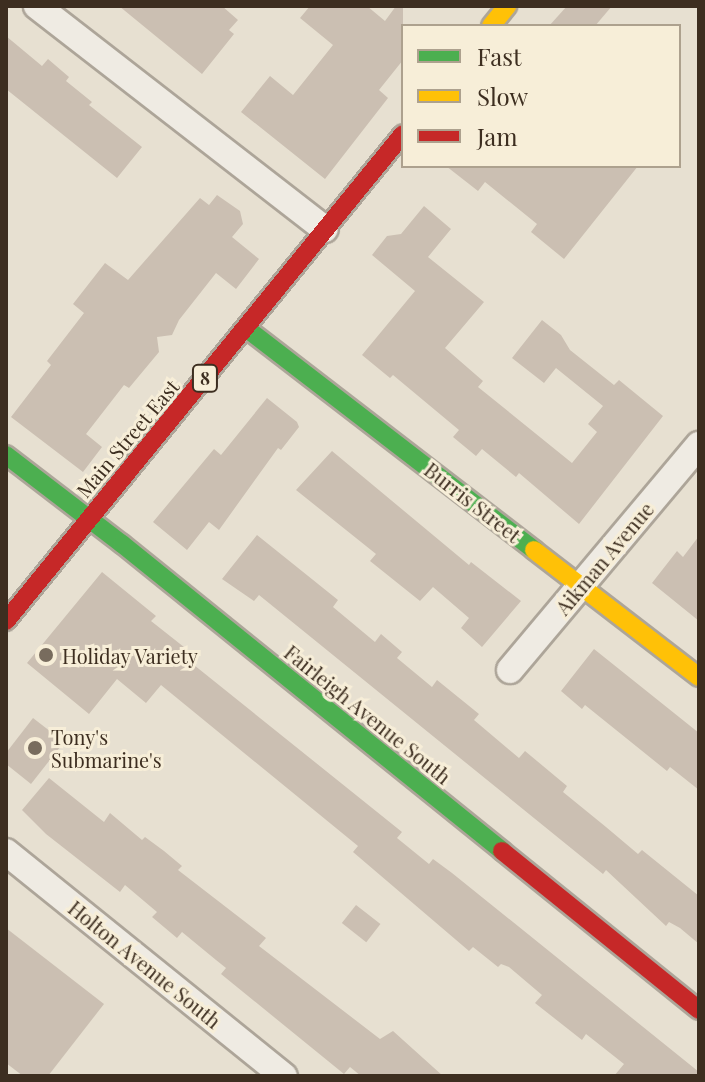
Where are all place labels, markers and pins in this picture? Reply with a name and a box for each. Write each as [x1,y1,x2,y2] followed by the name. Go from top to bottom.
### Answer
[62,643,199,667] place label: Holiday Variety
[37,646,55,664] marker: Holiday Variety
[51,724,162,771] place label: Tony's Submarine's
[26,739,44,757] marker: Tony's Submarine's

